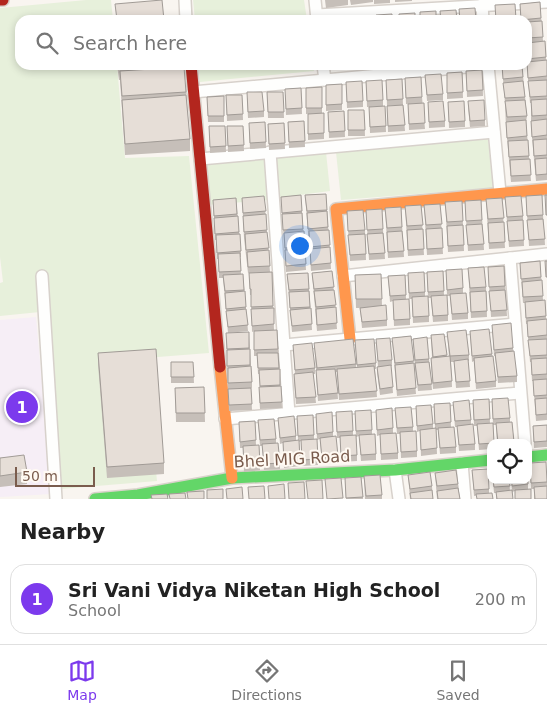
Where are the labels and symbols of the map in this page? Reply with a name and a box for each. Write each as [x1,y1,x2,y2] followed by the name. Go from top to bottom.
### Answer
[287,233,313,259] your location
[6,388,38,426] pin: 1
[233,446,351,472] street label: Bhel MIG Road
[15,464,95,487] scale bar

